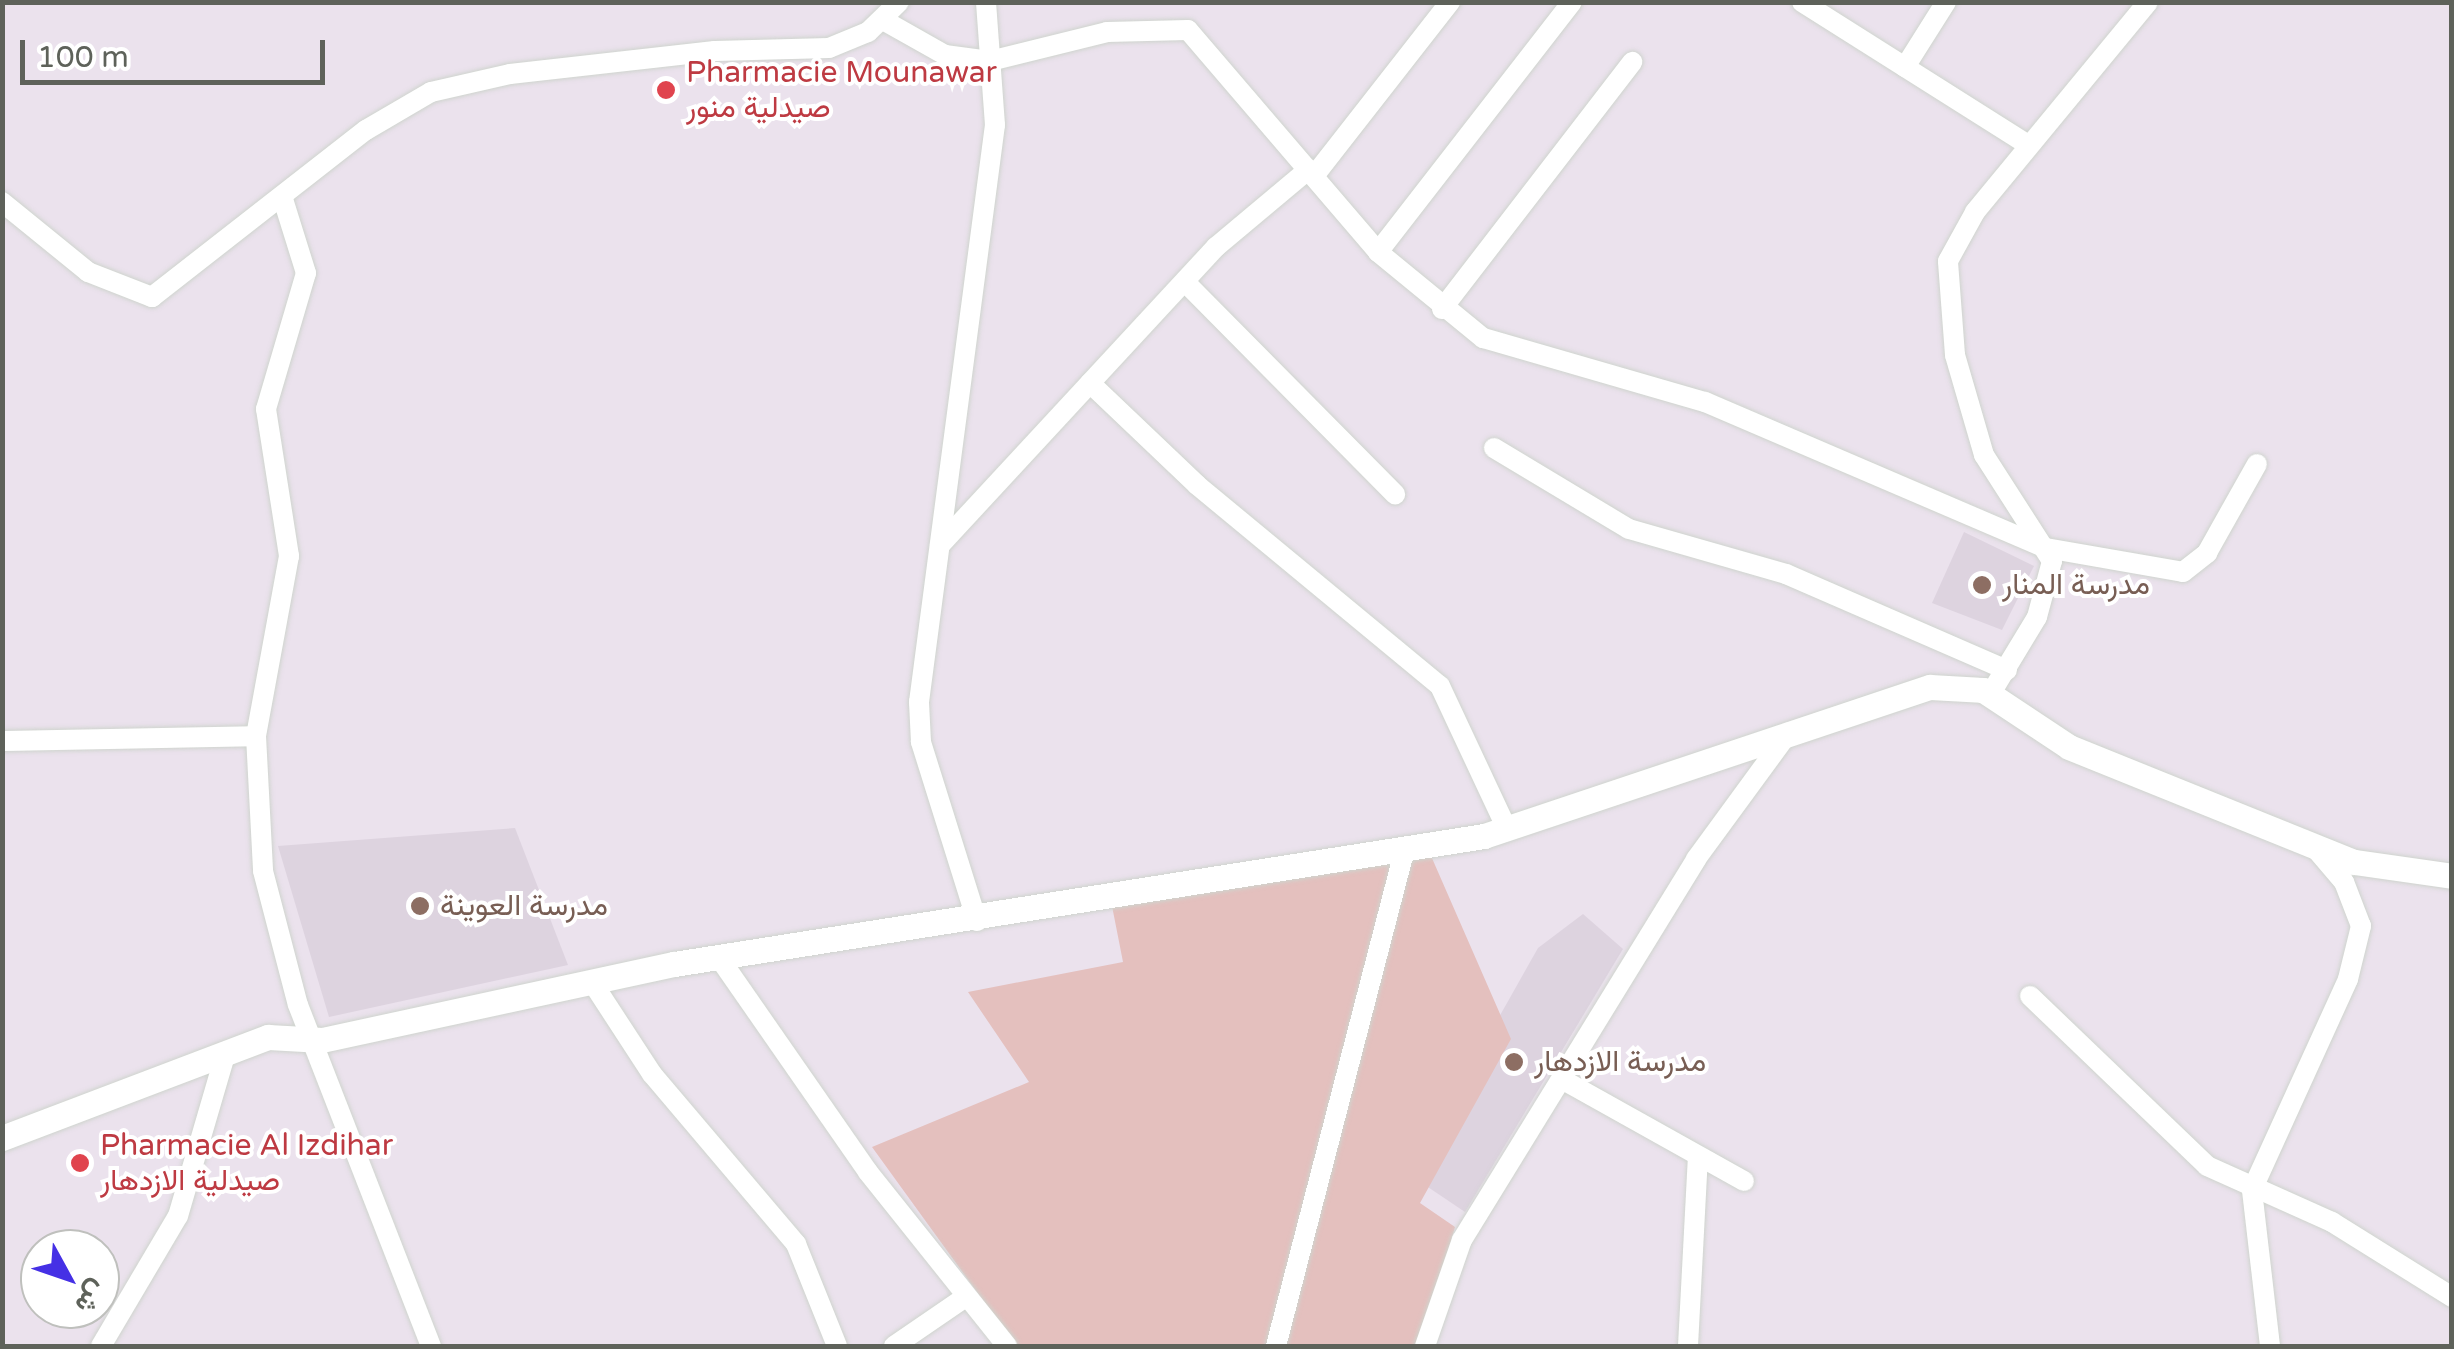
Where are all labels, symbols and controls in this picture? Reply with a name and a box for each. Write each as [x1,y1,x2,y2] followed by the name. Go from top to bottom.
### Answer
[25,20,330,82] scale bar
[37,39,129,76] text: 100 m
[686,55,997,126] place label: Pharmacie Mounawar صيدلية منور
[655,79,677,101] marker: Pharmacie Mounawar صيدلية منور
[2002,567,2150,603] place label: مدرسة المنار
[1971,574,1993,596] marker: مدرسة المنار
[440,888,608,924] place label: مدرسة العوينة
[409,895,431,917] marker: مدرسة العوينة
[1534,1044,1706,1080] place label: مدرسة الازدهار
[1503,1051,1525,1073] marker: مدرسة الازدهار
[100,1128,393,1198] place label: Pharmacie Al Izdihar صيدلية الازدهار
[69,1152,91,1174] marker: Pharmacie Al Izdihar صيدلية الازدهار
[20,1229,120,1329] north arrow
[68,1273,115,1321] text: ش

